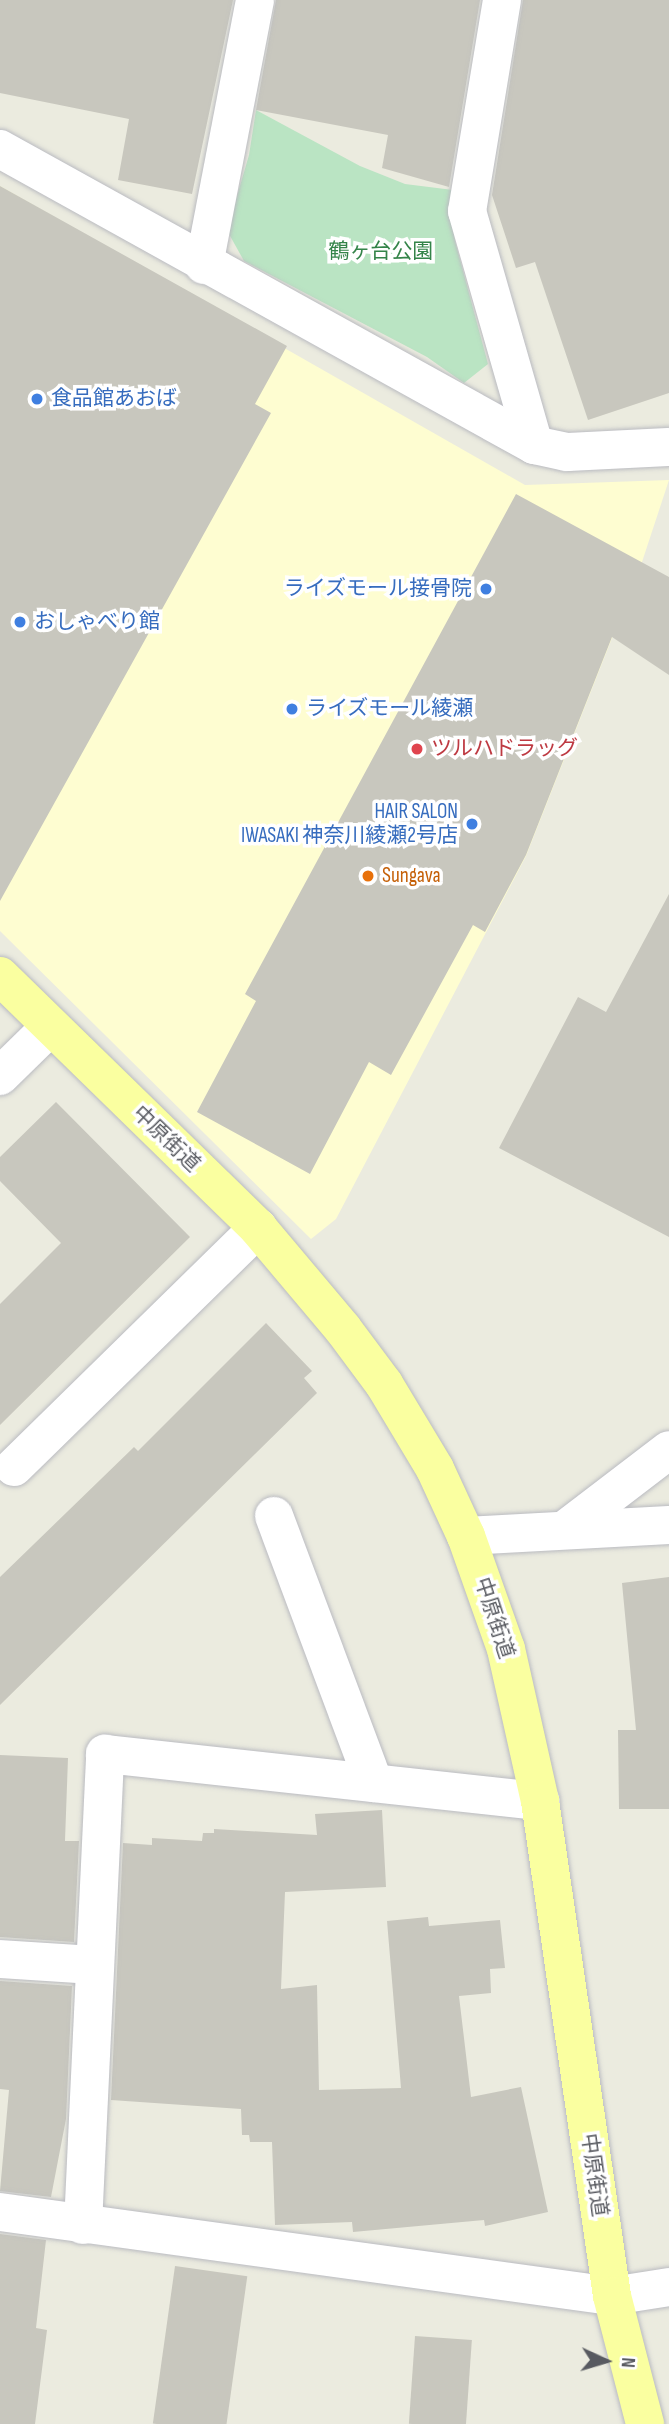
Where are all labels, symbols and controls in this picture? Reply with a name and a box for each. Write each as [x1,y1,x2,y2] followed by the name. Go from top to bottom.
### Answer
[329,239,433,265] park label: 鶴ヶ台公園
[51,386,177,412] place label: 食品館あおば
[29,391,45,407] marker: 食品館あおば
[283,576,472,602] place label: ライズモール接骨院
[478,581,494,597] marker: ライズモール接骨院
[34,609,160,635] place label: おしゃべり館
[12,614,28,630] marker: おしゃべり館
[306,696,474,722] place label: ライズモール綾瀬
[284,701,300,717] marker: ライズモール綾瀬
[431,736,578,762] place label: ツルハドラッグ
[409,741,425,757] marker: ツルハドラッグ
[241,799,458,849] place label: HAIR SALON IWASAKI 神奈川綾瀬2号店
[464,816,480,832] marker: HAIR SALON IWASAKI 神奈川綾瀬2号店
[382,863,441,889] place label: Sungava
[360,868,376,884] marker: Sungava
[127,1101,205,1177] street label: 中原街道
[469,1574,519,1662] street label: 中原街道
[576,2132,612,2218] street label: 中原街道
[571,2326,641,2396] north arrow
[616,2357,639,2368] text: N

